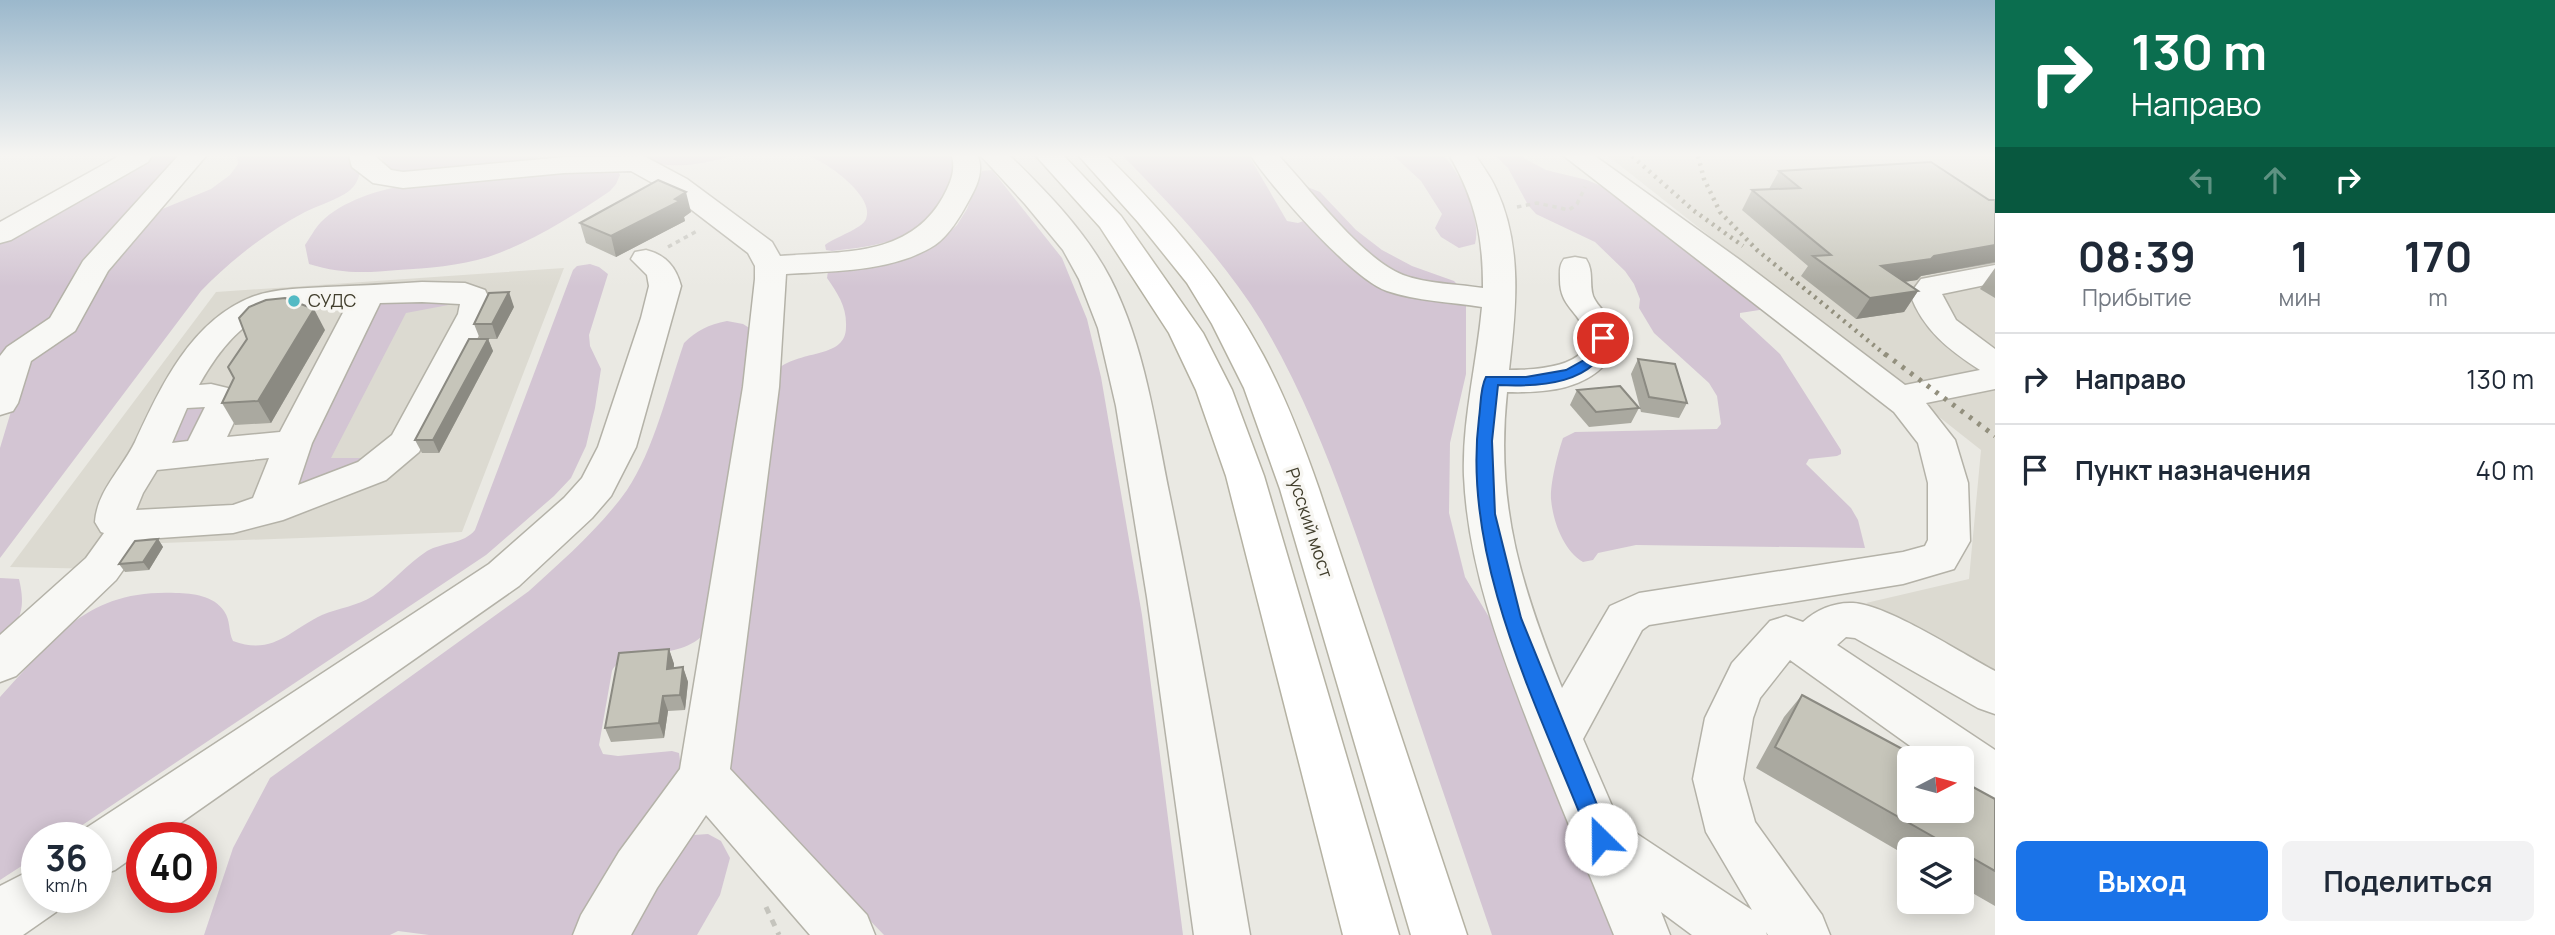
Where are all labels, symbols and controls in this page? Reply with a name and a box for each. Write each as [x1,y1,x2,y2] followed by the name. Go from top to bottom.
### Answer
[2131,18,2267,85] text: 130 m
[2016,28,2107,119] icon: right
[2131,82,2262,126] text: Направо
[2183,161,2221,199] icon: left
[2256,161,2294,199] icon: ahead
[2329,161,2367,199] icon: right
[2078,227,2196,285] text: 08:39
[2291,227,2309,285] text: 1
[2404,227,2472,285] text: 170
[2082,281,2192,313] text: Прибытие
[2279,281,2321,313] text: мин
[2428,281,2448,313] text: m
[308,288,357,312] place label: СУДС
[286,293,302,309] marker: СУДС
[1573,308,1633,368] pin
[1584,319,1622,357] icon: arrive
[2016,360,2054,398] icon: right
[2075,361,2186,397] text: Направо
[2466,361,2534,397] text: 130 m
[2016,451,2054,489] icon: arrive
[2075,452,2311,488] text: Пункт назначения
[2476,452,2534,488] text: 40 m
[1281,464,1339,581] street label: Русский мост
[1897,746,1974,822] north arrow
[1897,746,1974,914] map controls
[1564,802,1638,876] position arrow
[126,822,217,913] speed limit sign: 40
[45,834,88,882] text: 36
[1897,837,1974,914] button: layers
[2016,841,2268,921] button: Выход
[2282,841,2534,921] button: Поделиться
[46,873,87,897] text: km/h

